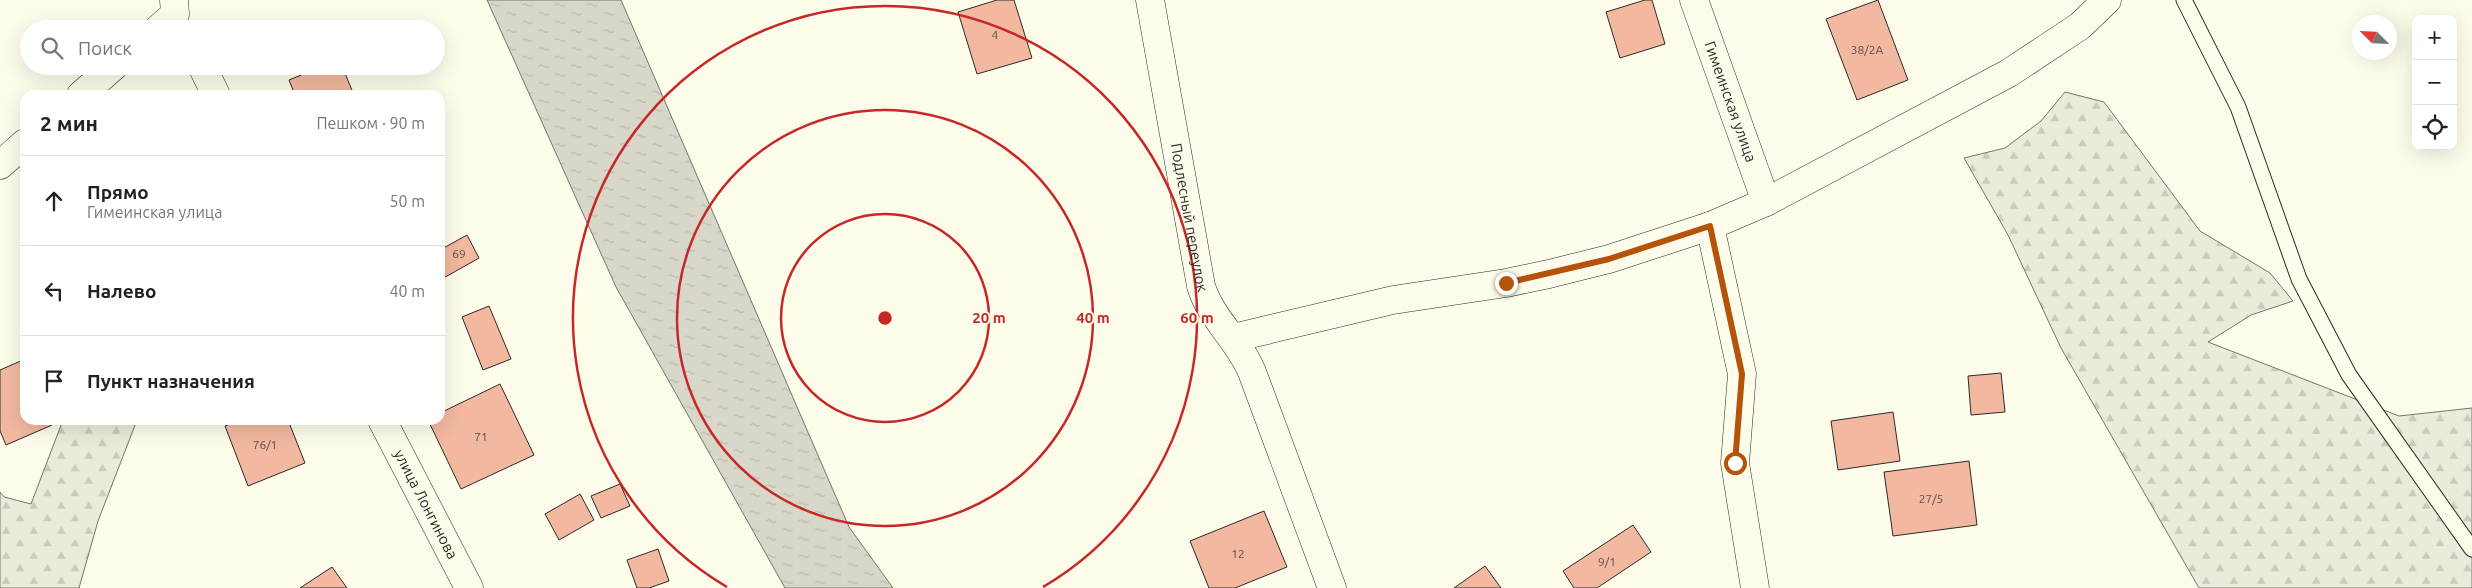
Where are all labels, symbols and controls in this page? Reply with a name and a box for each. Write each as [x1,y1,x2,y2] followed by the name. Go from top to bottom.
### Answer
[2352,15,2397,60] north arrow
[2412,15,2457,150] map controls
[2412,15,2457,60] button: +
[20,20,445,75] search box
[992,28,999,41] house number: 4
[38,34,66,62] icon: search
[78,37,132,59] text: Поиск
[1701,39,1760,164] street label: Гимеинская улица
[1851,43,1883,56] house number: 38/2А
[2412,60,2457,105] button: −
[2412,105,2457,150] button: locate
[40,111,98,135] text: 2 мин
[316,114,425,132] text: Пешком · 90 m
[1168,142,1211,294] street label: Подлесный переулок
[87,181,149,203] text: Прямо
[40,187,68,215] icon: ahead
[389,192,425,210] text: 50 m
[87,203,222,221] text: Гимеинская улица
[452,247,466,260] house number: 69
[1495,272,1518,295] route end
[40,277,68,305] icon: left
[87,280,156,302] text: Налево
[389,282,425,300] text: 40 m
[876,309,894,327] centre of rings
[972,309,1006,326] text: 20 m
[1076,309,1110,326] text: 40 m
[1180,309,1214,326] text: 60 m
[40,367,68,395] icon: arrive
[87,370,255,392] text: Пункт назначения
[474,430,488,443] house number: 71
[253,438,277,451] house number: 76/1
[391,447,461,562] street label: улица Лонгинова
[1724,452,1747,475] route start
[1919,492,1943,505] house number: 27/5
[1231,547,1245,560] house number: 12
[1598,555,1616,568] house number: 9/1

